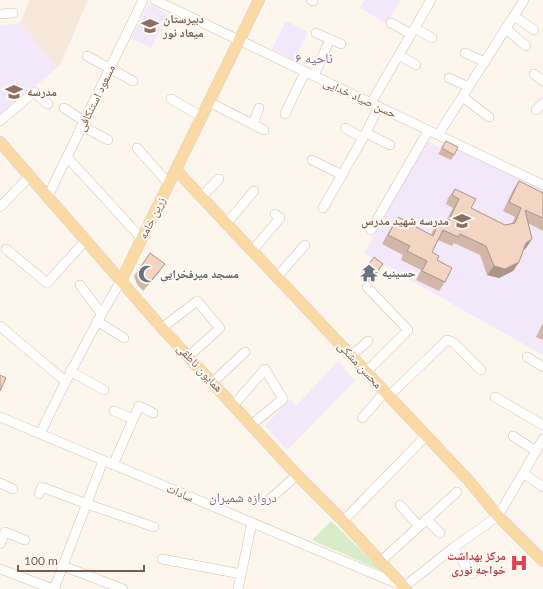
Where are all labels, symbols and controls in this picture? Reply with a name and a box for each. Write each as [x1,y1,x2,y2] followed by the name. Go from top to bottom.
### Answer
[162,11,204,40] place label: دبیرستان میعاد نور
[140,16,160,36] school or university icon: دبیرستان میعاد نور
[295,49,333,66] district label: ناحیه ۶
[73,62,118,134] street label: مسعود استنکافی
[321,74,400,121] street label: حسن صیاد خدایی
[4,82,24,102] school or university icon: مدرسه
[27,84,57,99] place label: مدرسه
[135,194,169,241] street label: زرین خامه
[452,211,472,231] school or university icon: مدرسه شهید مدرس
[361,213,449,229] place label: مدرسه شهید مدرس
[359,263,379,283] temple icon: حسینیه
[137,264,157,284] mosque icon: مسجد میرفخرایی
[382,265,416,280] place label: حسینیه
[160,266,239,282] place label: مسجد میرفخرایی
[335,338,386,391] street label: محسن مشکی
[174,340,227,395] street label: همایون ناطقی
[164,480,196,505] street label: سادات
[209,489,277,506] district label: دروازه شمیران
[18,547,144,573] scale bar
[447,548,506,578] place label: مرکز بهداشت خواجه نوری
[24,553,58,568] text: 100 m
[509,553,529,573] hospital icon: مرکز بهداشت خواجه نوری

